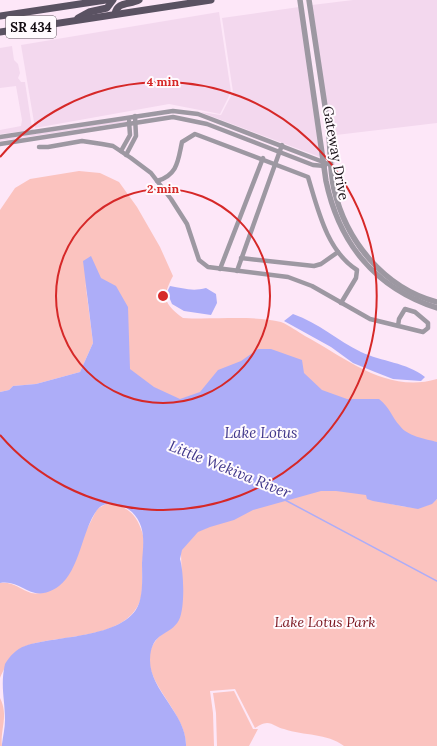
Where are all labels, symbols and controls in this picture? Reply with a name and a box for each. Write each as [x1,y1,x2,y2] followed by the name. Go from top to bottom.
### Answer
[6,16,56,38] road number: SR 434
[147,74,180,89] text: 4 min
[319,105,353,202] street label: Gateway Drive
[147,181,179,196] text: 2 min
[156,289,170,303] centre of rings
[225,423,297,442] water label: Lake Lotus
[166,436,294,502] water label: Little Wekiva River
[274,613,376,631] park label: Lake Lotus Park

